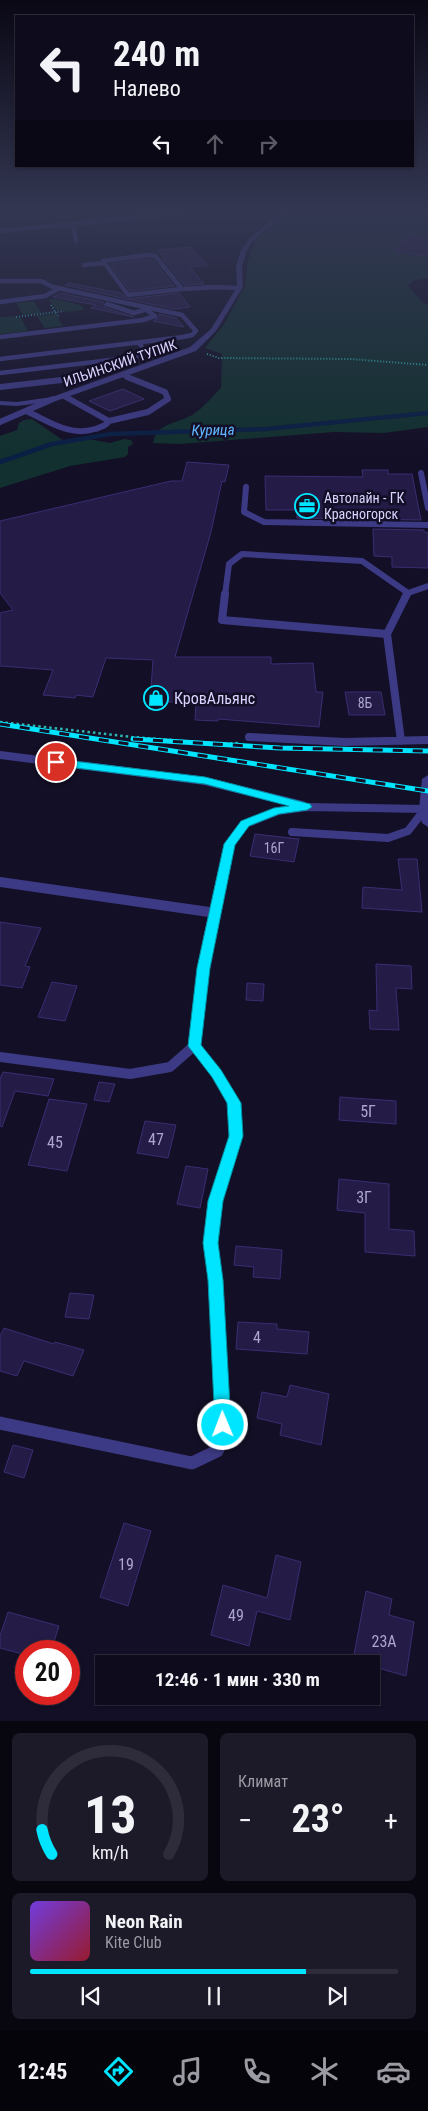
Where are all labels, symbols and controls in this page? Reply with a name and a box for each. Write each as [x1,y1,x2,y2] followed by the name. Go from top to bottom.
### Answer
[113,34,200,75] text: 240 m
[30,35,95,100] icon: left
[113,76,181,101] text: Налево
[148,130,176,158] icon: left
[201,130,229,158] icon: ahead
[254,130,282,158] icon: right
[61,336,179,390] street label: ИЛЬИНСКИЙ ТУПИК
[191,421,235,439] water label: Курица
[324,490,404,522] place label: Автолайн - ГК Красногорск
[294,493,320,519] office icon: Автолайн - ГК Красногорск
[143,685,169,711] shop icon: КровАльянс
[174,689,255,708] place label: КровАльянс
[358,695,373,711] house number: 8Б
[35,741,77,783] pin
[42,748,70,776] icon: arrive
[264,840,284,856] house number: 16Г
[360,1102,376,1121] house number: 5Г
[148,1130,164,1149] house number: 47
[47,1133,63,1152] house number: 45
[356,1188,372,1207] house number: 3Г
[253,1328,261,1347] house number: 4
[196,1398,248,1450] position arrow
[118,1555,134,1574] house number: 19
[228,1606,244,1625] house number: 49
[371,1632,397,1651] house number: 23А
[15,1640,80,1705] speed limit sign: 20
[155,1668,320,1691] text: 12:46 · 1 мин · 330 m
[238,1772,288,1791] text: Климат
[84,1785,136,1846] text: 13
[291,1797,345,1841] text: 23°
[238,1804,252,1837] text: −
[384,1804,398,1837] text: +
[92,1842,128,1863] text: km/h
[105,1910,183,1933] text: Neon Rain
[105,1933,162,1952] text: Kite Club
[77,1982,105,2010] icon: previous
[200,1982,228,2010] icon: pause
[323,1982,351,2010] icon: next
[101,2054,136,2089] icon: directions
[170,2054,205,2089] icon: music
[239,2054,274,2089] icon: phone
[307,2054,342,2089] icon: climate
[376,2054,411,2089] icon: car
[17,2059,67,2084] text: 12:45

